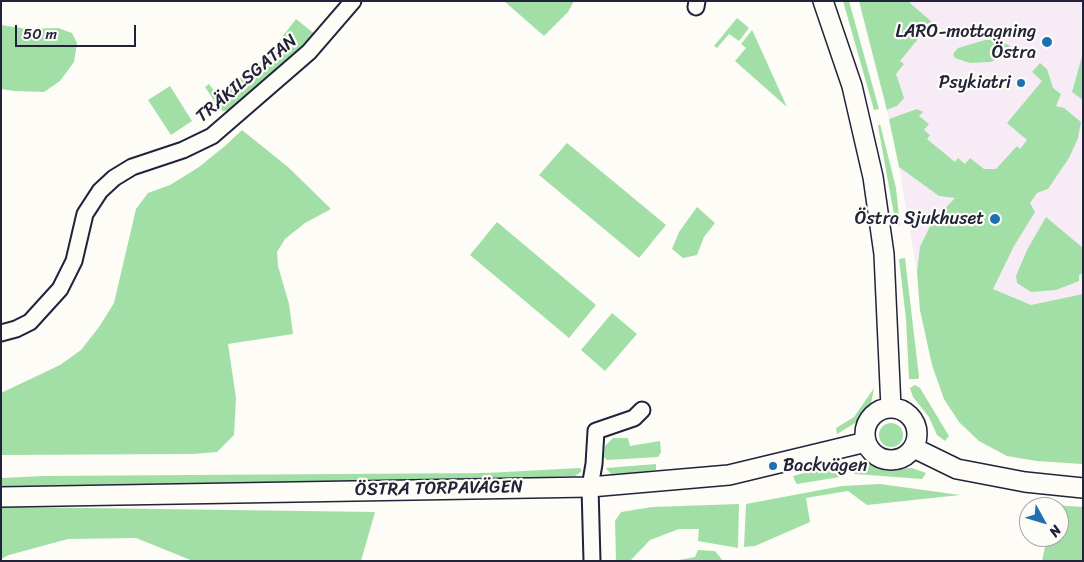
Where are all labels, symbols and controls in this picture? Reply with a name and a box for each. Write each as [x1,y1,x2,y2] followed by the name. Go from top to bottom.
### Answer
[18,15,139,47] scale bar
[23,21,57,47] text: 50 m
[895,21,1036,64] place label: LARO-mottagning Östra
[192,30,302,128] street label: TRÄKILSGATAN
[1040,35,1054,49] marker: LARO-mottagning Östra
[939,72,1011,94] place label: Psykiatri
[1015,77,1027,89] marker: Psykiatri
[855,208,984,230] place label: Östra Sjukhuset
[988,212,1002,226] marker: Östra Sjukhuset
[783,455,867,477] place label: Backvägen
[767,460,779,472] marker: Backvägen
[355,477,523,501] street label: ÖSTRA TORPAVÄGEN
[1019,497,1069,547] north arrow
[1043,519,1068,543] text: N

